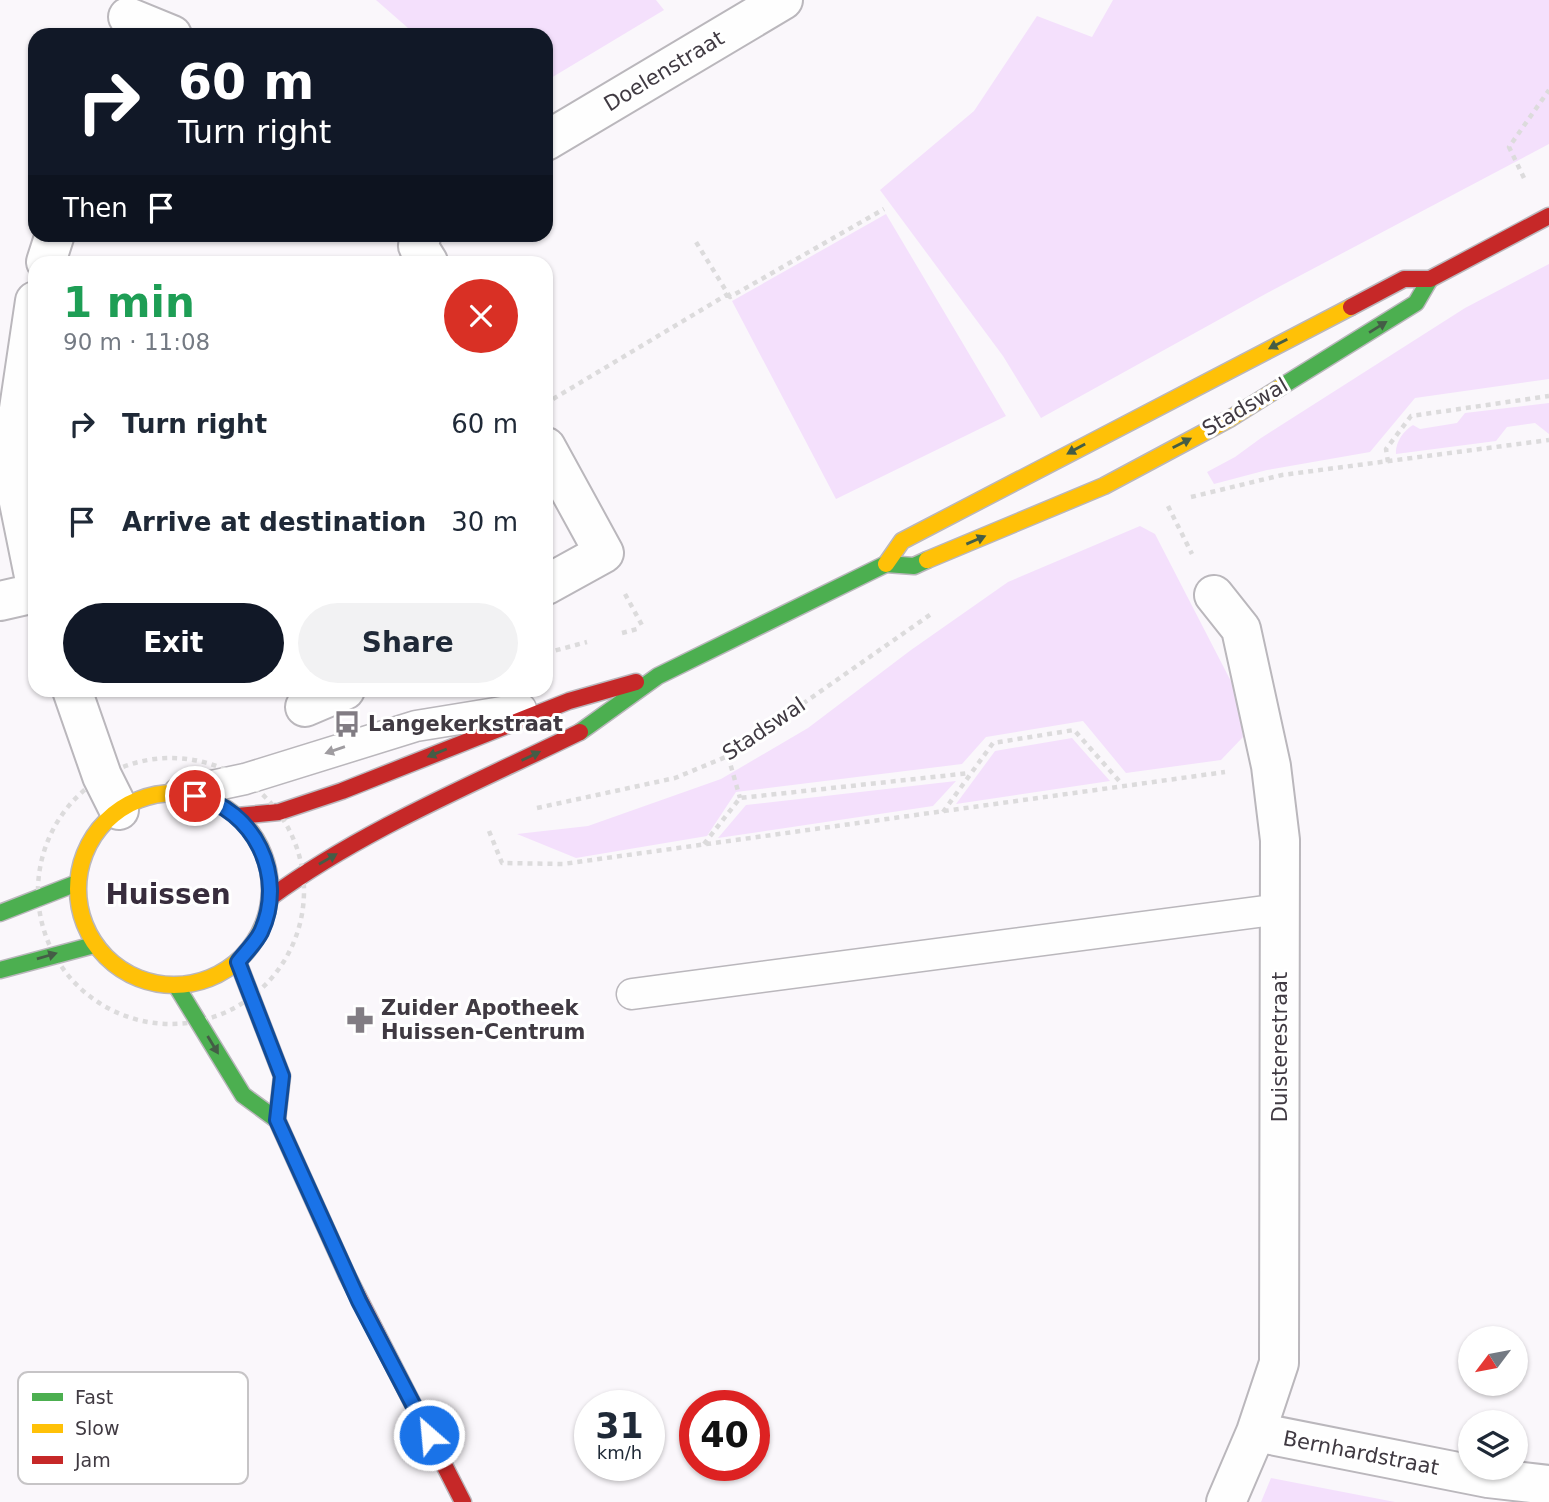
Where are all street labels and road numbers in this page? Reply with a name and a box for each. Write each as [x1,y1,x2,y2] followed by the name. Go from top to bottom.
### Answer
[600,26,728,116] street label: Doelenstraat
[1198,373,1292,441] street label: Stadswal
[718,693,810,765] street label: Stadswal
[1268,972,1292,1122] street label: Duisterestraat
[1281,1426,1441,1480] street label: Bernhardstraat

